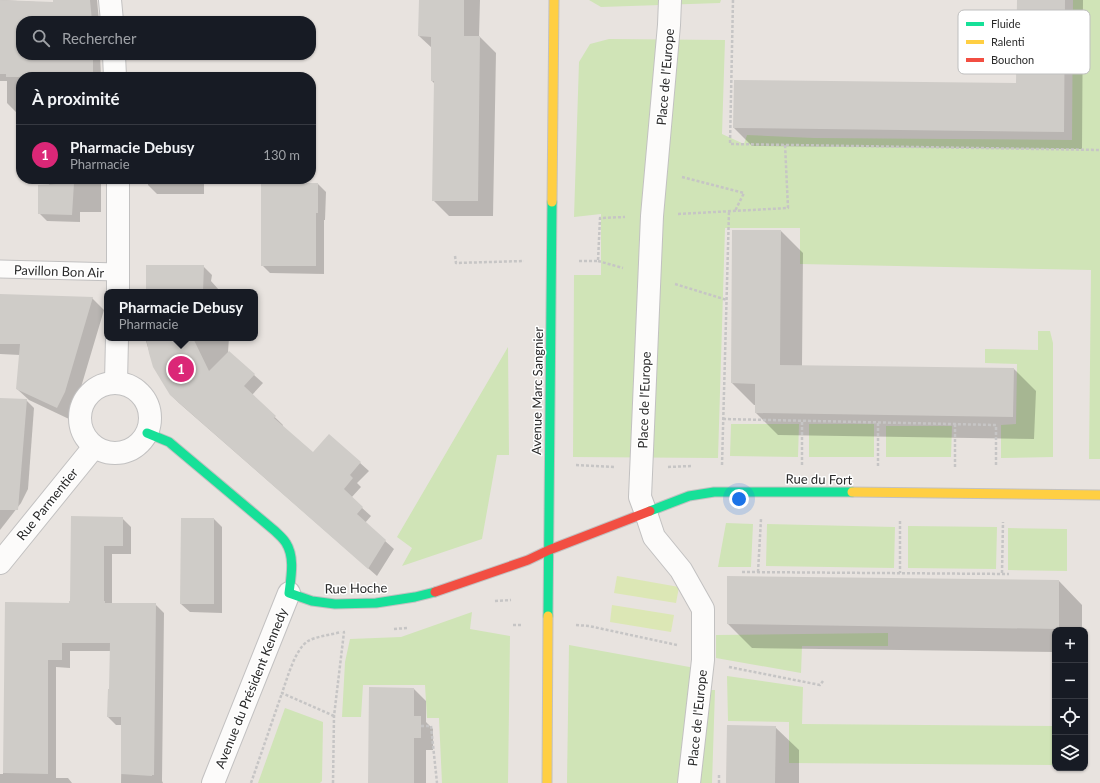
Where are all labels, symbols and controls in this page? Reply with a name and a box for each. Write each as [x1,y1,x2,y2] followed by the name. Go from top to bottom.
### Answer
[958,10,1090,74] legend
[16,16,316,60] search box
[991,17,1021,30] text: Fluide
[30,27,52,49] icon: search
[653,28,677,126] street label: Place de l'Europe
[62,29,136,47] text: Rechercher
[991,35,1025,48] text: Ralenti
[991,53,1034,66] text: Bouchon
[32,88,120,109] text: À proximité
[70,138,194,156] text: Pharmacie Debusy
[41,147,49,163] text: 1
[263,147,300,163] text: 130 m
[70,156,130,172] text: Pharmacie
[14,261,105,281] street label: Pavillon Bon Air
[104,289,258,341] popup
[119,298,243,316] text: Pharmacie Debusy
[119,316,178,332] text: Pharmacie
[528,327,546,455] street label: Avenue Marc Sangnier
[634,351,654,449] street label: Place de l'Europe
[168,354,194,384] pin: 1
[13,464,81,543] street label: Rue Parmentier
[785,470,853,488] street label: Rue du Fort
[729,489,749,509] your location
[324,579,388,597] street label: Rue Hoche
[211,605,291,771] street label: Avenue du Président Kennedy
[1052,627,1088,771] map controls
[1052,627,1088,663] button: +
[1052,663,1088,699] button: −
[684,669,710,767] street label: Place de l'Europe
[1052,699,1088,735] button: locate
[1052,735,1088,771] button: layers

